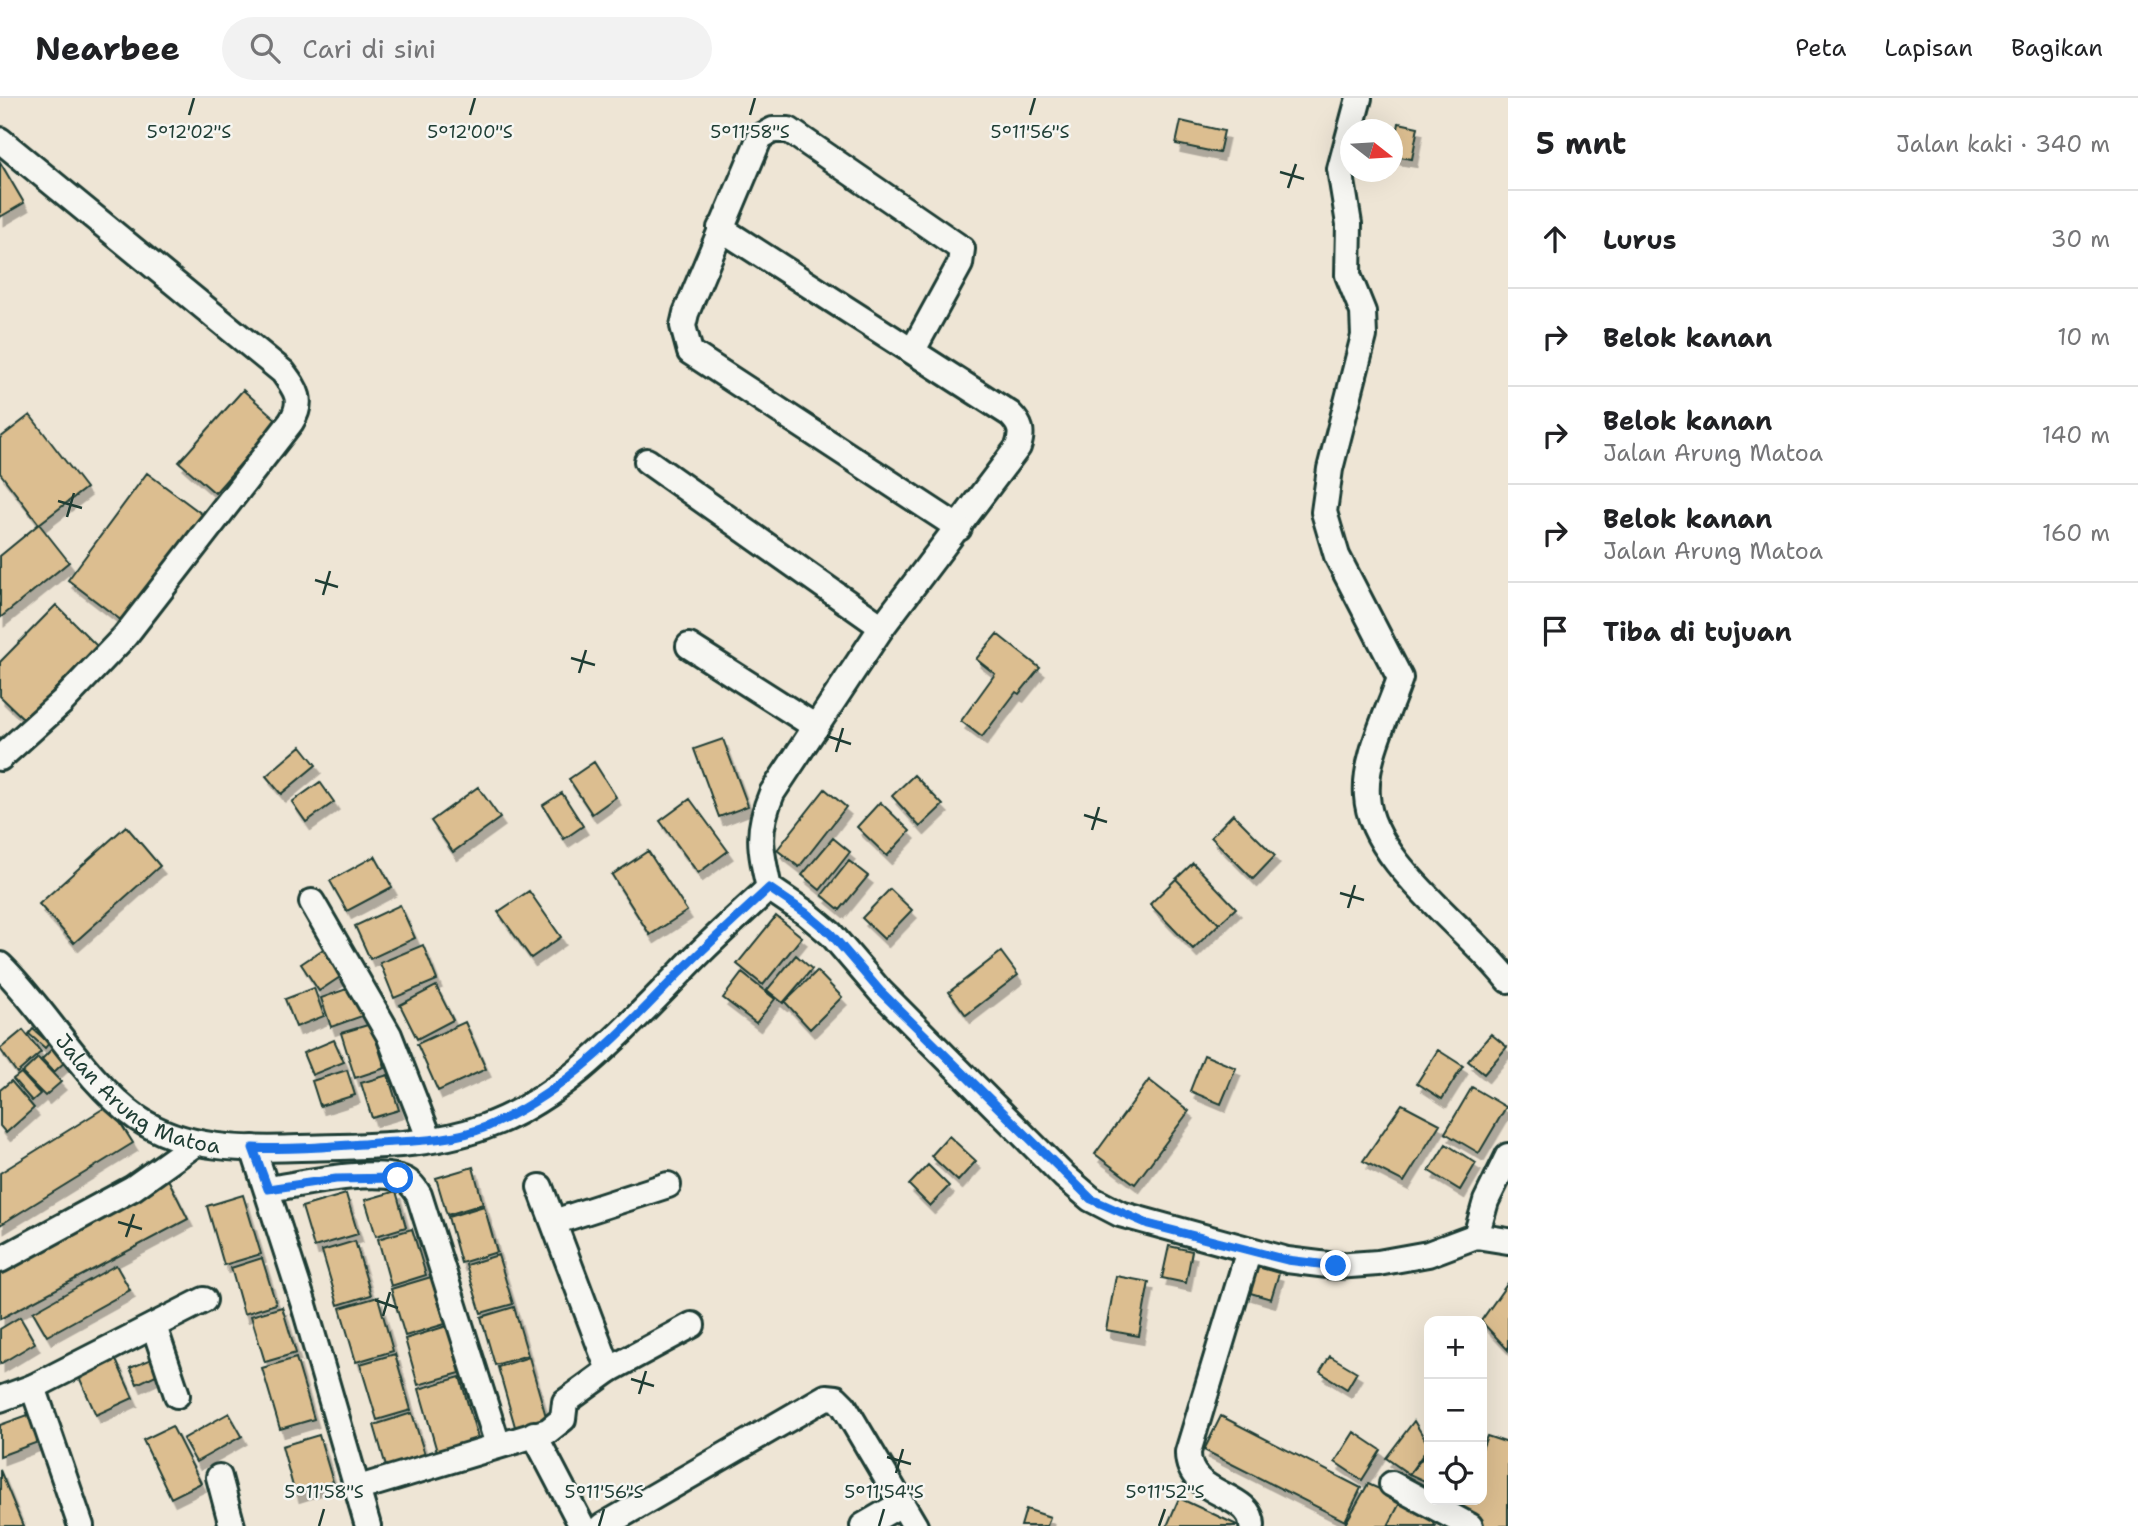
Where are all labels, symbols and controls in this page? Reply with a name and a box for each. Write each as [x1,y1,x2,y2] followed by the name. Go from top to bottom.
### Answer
[222,17,712,80] search box
[35,26,180,71] text: Nearbee
[246,29,284,67] icon: search
[302,31,436,66] text: Cari di sini
[1795,32,1846,64] text: Peta
[1884,32,1973,64] text: Lapisan
[2011,32,2103,64] text: Bagikan
[1340,119,1403,182] north arrow
[147,120,231,144] text: 5°12'02"S
[427,120,513,144] text: 5°12'00"S
[710,120,790,144] text: 5°11'58"S
[991,120,1069,144] text: 5°11'56"S
[1536,123,1626,164] text: 5 mnt
[1896,129,2110,159] text: Jalan kaki · 340 m
[1536,220,1574,258] icon: ahead
[1603,222,1676,257] text: Lurus
[2051,224,2110,254] text: 30 m
[1536,318,1574,356] icon: right
[1603,320,1772,355] text: Belok kanan
[2057,322,2110,352] text: 10 m
[1603,403,1772,438] text: Belok kanan
[1536,416,1574,454] icon: right
[2042,420,2110,450] text: 140 m
[1603,438,1823,468] text: Jalan Arung Matoa
[1603,501,1772,536] text: Belok kanan
[1536,514,1574,552] icon: right
[2042,518,2110,548] text: 160 m
[1603,536,1823,566] text: Jalan Arung Matoa
[1536,612,1574,650] icon: arrive
[1603,614,1792,649] text: Tiba di tujuan
[49,1028,222,1160] street label: Jalan Arung Matoa
[382,1162,413,1193] route start
[1320,1250,1351,1281] route end
[1424,1316,1487,1505] map controls
[1424,1316,1487,1379] button: +
[1424,1379,1487,1442] button: −
[1424,1442,1487,1505] button: locate
[284,1480,364,1504] text: 5°11'58"S
[565,1480,643,1504] text: 5°11'56"S
[844,1480,924,1504] text: 5°11'54"S
[1126,1480,1205,1504] text: 5°11'52"S

